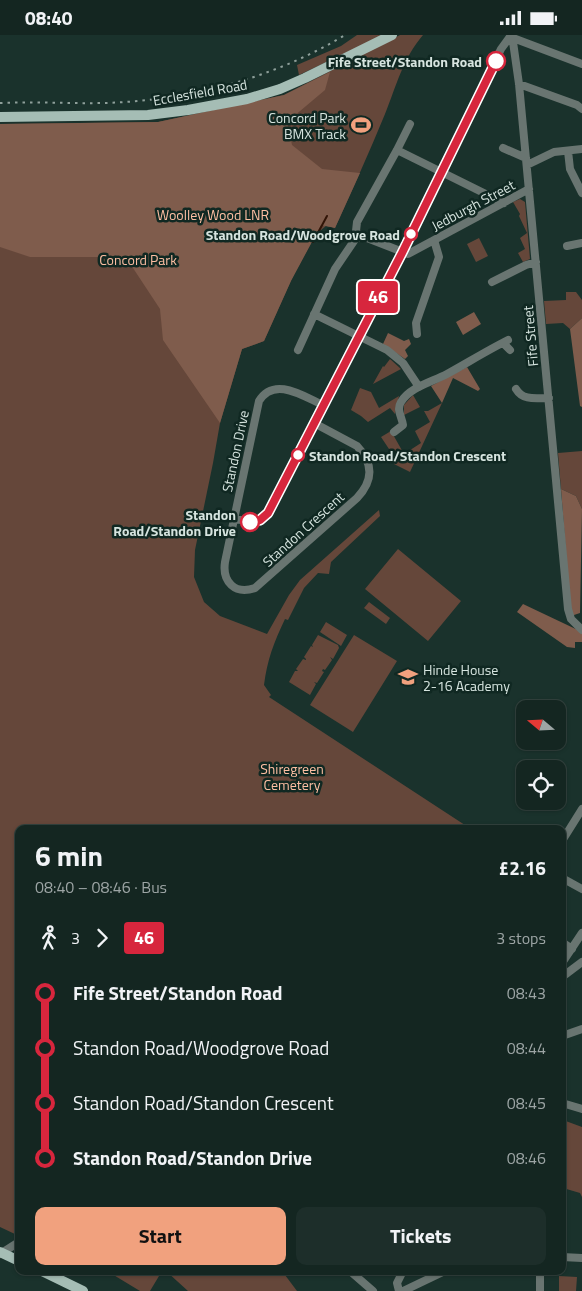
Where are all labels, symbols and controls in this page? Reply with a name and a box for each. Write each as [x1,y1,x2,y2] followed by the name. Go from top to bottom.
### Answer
[25,3,72,32] text: 08:40
[328,51,482,72] place label: Fife Street/Standon Road
[486,51,506,71] marker: Fife Street/Standon Road
[151,73,249,111] street label: Ecclesfield Road
[268,107,346,144] place label: Concord Park BMX Track
[350,114,372,136] sports icon: Concord Park BMX Track
[428,174,519,236] street label: Jedburgh Street
[157,204,269,225] park label: Woolley Wood LNR
[206,224,400,245] place label: Standon Road/Woodgrove Road
[404,227,418,241] marker: Standon Road/Woodgrove Road
[99,249,177,270] park label: Concord Park
[356,281,400,313] line badge: 46
[368,283,388,310] text: 46
[517,305,543,367] street label: Fife Street
[216,408,254,494] street label: Standon Drive
[309,445,506,466] place label: Standon Road/Standon Crescent
[291,448,305,462] marker: Standon Road/Standon Crescent
[257,486,349,571] street label: Standon Crescent
[113,504,236,541] place label: Standon Road/Standon Drive
[240,512,260,532] marker: Standon Road/Standon Drive
[423,659,510,696] place label: Hinde House 2-16 Academy
[397,666,419,688] school or university icon: Hinde House 2-16 Academy
[516,700,566,750] north arrow
[516,700,566,810] map controls
[260,758,324,795] park label: Shiregreen Cemetery
[516,760,566,810] button: locate
[35,834,103,877] text: 6 min
[499,853,546,882] text: £2.16
[35,875,167,899] text: 08:40 – 08:46 · Bus
[35,924,63,952] icon: walk
[88,924,116,952] icon: forward
[134,924,154,951] text: 46
[71,926,80,950] text: 3
[496,926,546,950] text: 3 stops
[73,978,282,1007] text: Fife Street/Standon Road
[507,981,546,1005] text: 08:43
[73,1033,329,1062] text: Standon Road/Woodgrove Road
[507,1036,546,1060] text: 08:44
[73,1088,334,1117] text: Standon Road/Standon Crescent
[507,1091,546,1115] text: 08:45
[73,1143,312,1172] text: Standon Road/Standon Drive
[507,1146,546,1170] text: 08:46
[35,1207,286,1265] button: Start
[296,1207,546,1265] button: Tickets

